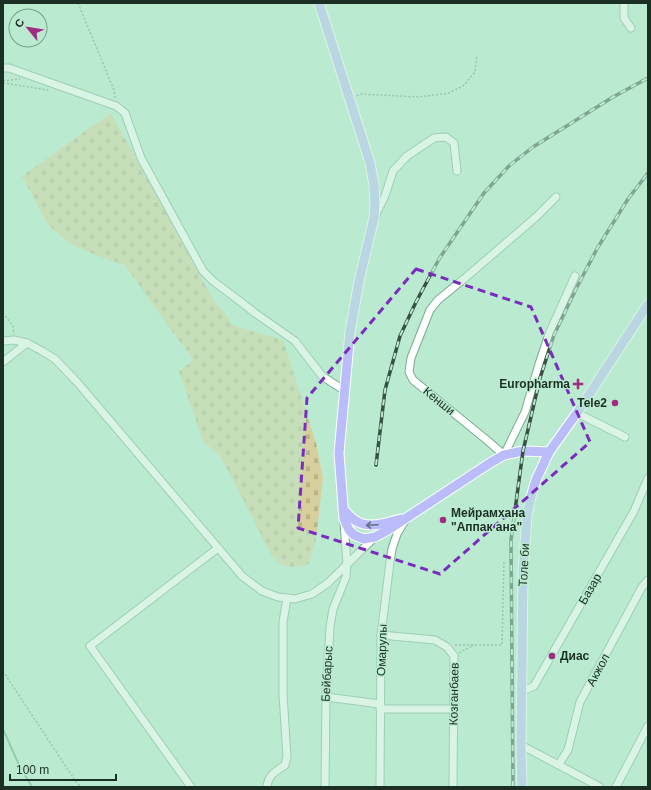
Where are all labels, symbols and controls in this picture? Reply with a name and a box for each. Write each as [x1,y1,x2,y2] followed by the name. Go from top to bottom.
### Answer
[8,8,48,48] north arrow
[12,17,27,29] text: С
[499,377,570,391] place label: Europharma
[573,379,583,389] marker: Europharma
[420,384,458,418] street label: Кенши
[577,396,607,410] place label: Tele2
[610,398,620,408] marker: Tele2
[451,506,526,534] place label: Мейрамхана "Аппак ана"
[438,515,448,525] marker: Мейрамхана "Аппак ана"
[366,521,379,528] one-way arrow
[516,543,532,587] street label: Толе би
[576,571,605,607] street label: Базар
[374,624,390,676] street label: Омарулы
[319,646,335,702] street label: Бейбарыс
[560,649,590,663] place label: Диас
[547,651,557,661] marker: Диас
[584,651,612,689] street label: Акжол
[446,662,462,726] street label: Козганбаев
[10,756,116,782] scale bar
[16,763,49,777] text: 100 m

